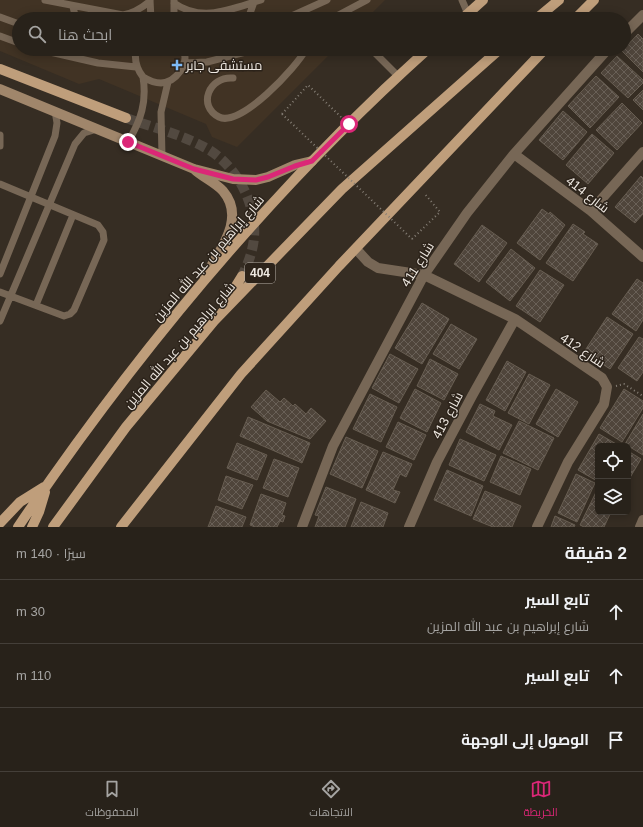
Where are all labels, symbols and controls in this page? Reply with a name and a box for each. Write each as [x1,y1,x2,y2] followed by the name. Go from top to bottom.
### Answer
[12,12,631,56] search box
[26,23,48,45] icon: search
[58,26,112,43] text: ابحث هنا
[185,58,262,73] place label: مستشفى جابر
[171,59,183,71] marker: مستشفى جابر
[340,115,358,133] route start
[119,133,137,151] route end
[563,173,612,217] street label: شارع 414
[149,192,269,326] street label: شارع إبراهيم بن عبد الله المزين
[398,239,438,290] street label: شارع 411
[245,263,275,283] road number: 404
[120,279,240,413] street label: شارع ابراهيم بن عبد الله المزين
[557,330,608,372] street label: شارع 412
[429,389,467,442] street label: شارع 413
[595,443,631,515] map controls
[595,443,631,479] button: locate
[595,479,631,515] button: layers
[565,544,627,563] text: 2 دقيقة
[16,546,86,561] text: سيرًا · 140 m
[525,591,589,608] text: تابع السير
[605,601,627,623] icon: ahead
[16,604,45,619] text: 30 m
[427,619,589,634] text: شارع إبراهيم بن عبد الله المزين
[605,665,627,687] icon: ahead
[525,667,589,684] text: تابع السير
[16,668,51,683] text: 110 m
[605,729,627,751] icon: arrive
[461,731,589,748] text: الوصول إلى الوجهة
[85,778,139,822] tab: المحفوظات
[309,778,353,822] tab: الاتجاهات
[523,778,558,822] tab: الخريطة

